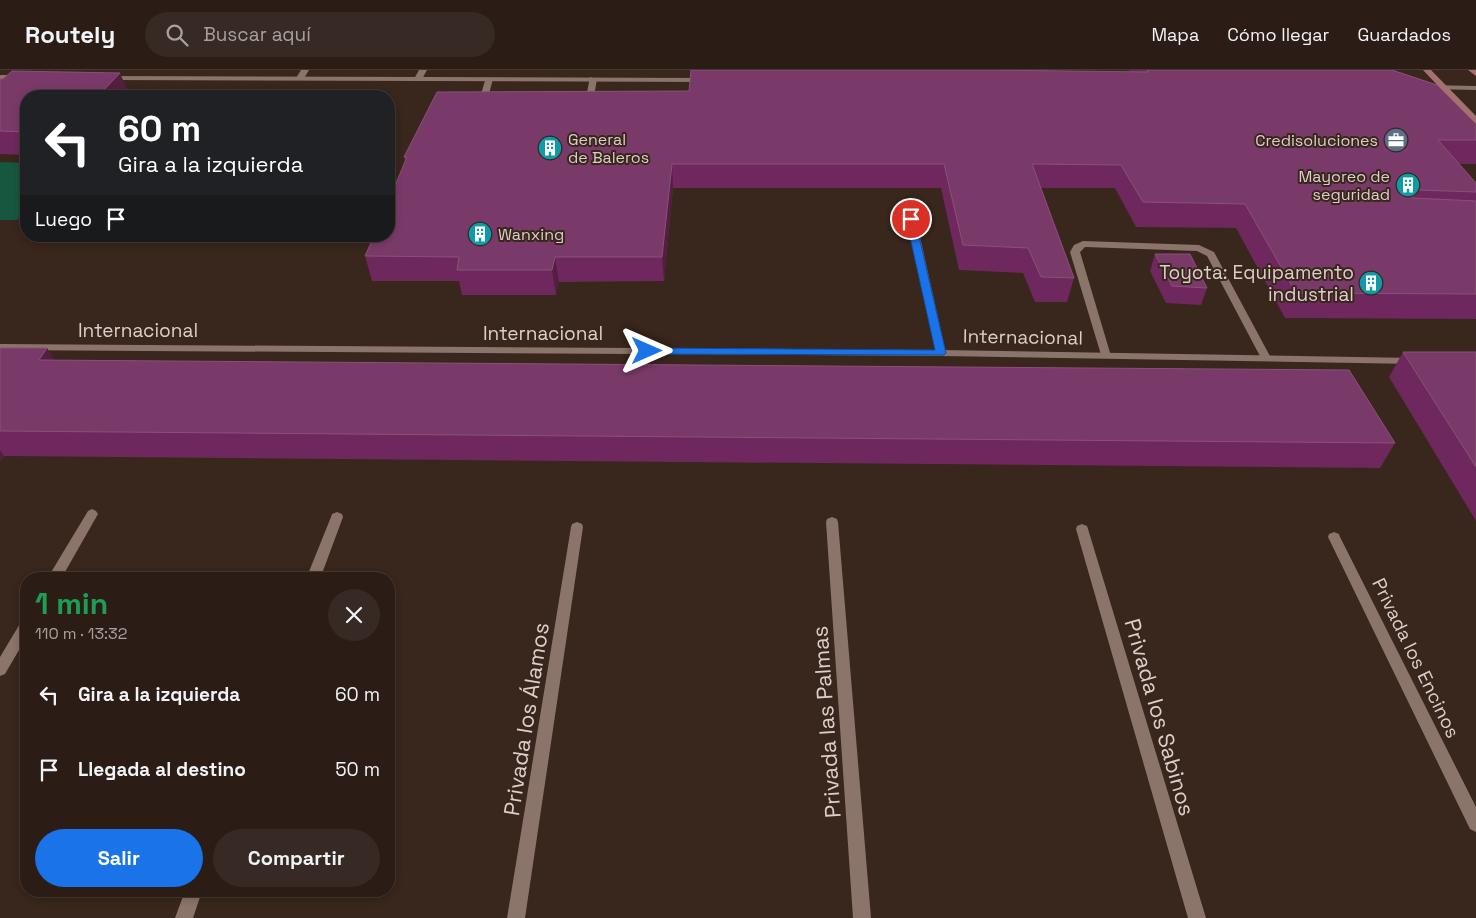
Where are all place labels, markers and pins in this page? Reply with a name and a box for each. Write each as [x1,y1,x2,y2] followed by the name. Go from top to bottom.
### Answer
[1383,127,1409,153] office icon: Credisoluciones
[568,129,649,168] place label: General de Baleros
[1255,130,1378,151] place label: Credisoluciones
[537,135,563,161] building icon: General de Baleros
[1298,166,1390,205] place label: Mayoreo de seguridad
[1395,172,1421,198] building icon: Mayoreo de seguridad
[890,198,932,240] pin
[467,221,493,247] building icon: Wanxing
[498,224,564,245] place label: Wanxing
[1159,260,1354,307] place label: Toyota: Equipamento industrial
[1358,270,1384,296] building icon: Toyota: Equipamento industrial

